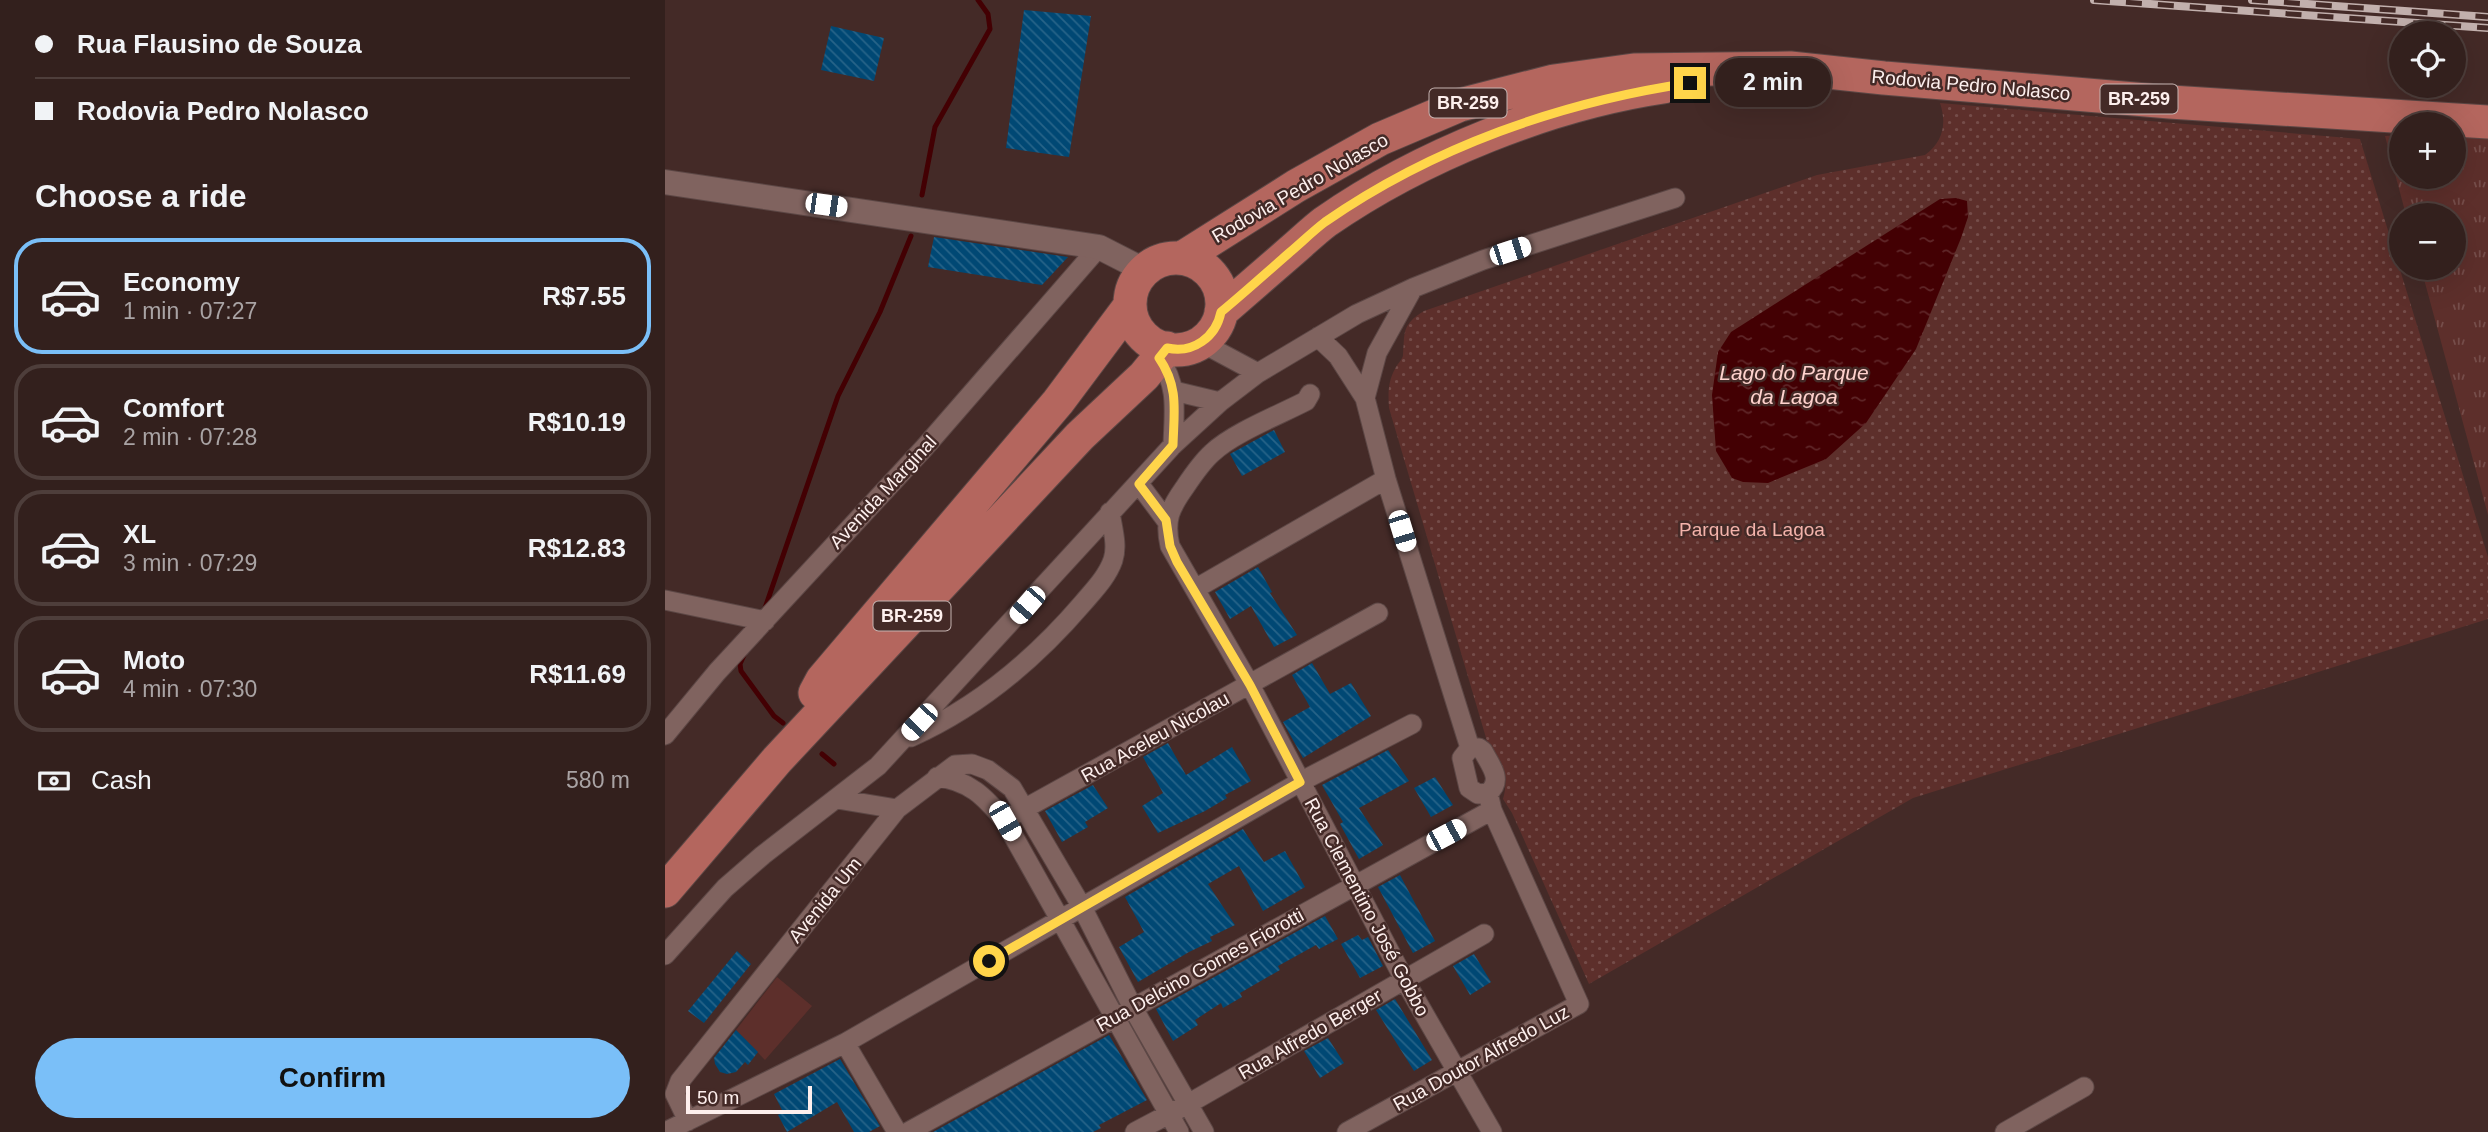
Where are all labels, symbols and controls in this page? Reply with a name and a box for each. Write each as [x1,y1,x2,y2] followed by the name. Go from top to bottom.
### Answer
[2389,21,2466,280] map controls
[2389,21,2466,98] button: locate
[77,29,362,59] text: Rua Flausino de Souza
[1715,58,1830,108] callout: 2 min
[1871,66,2071,104] street label: Rodovia Pedro Nolasco
[1674,67,1706,99] route end
[1743,69,1803,95] text: 2 min
[2101,84,2177,114] road number: BR-259
[1429,88,1507,118] road number: BR-259
[77,96,369,126] text: Rodovia Pedro Nolasco
[2389,112,2466,189] button: +
[1208,129,1392,247] street label: Rodovia Pedro Nolasco
[35,178,247,214] text: Choose a ride
[804,192,849,218] car
[2389,203,2466,280] button: −
[1487,235,1534,267] car
[39,265,102,328] icon: car
[123,267,240,297] text: Economy
[542,281,626,311] text: R$7.55
[123,298,257,324] text: 1 min · 07:27
[1719,361,1869,408] water label: Lago do Parque da Lagoa
[39,391,102,454] icon: car
[123,393,224,423] text: Comfort
[528,407,626,437] text: R$10.19
[123,424,257,450] text: 2 min · 07:28
[825,431,941,553] street label: Avenida Marginal
[1386,508,1419,554] car
[39,517,102,580] icon: car
[123,519,156,549] text: XL
[1679,519,1825,540] park label: Parque da Lagoa
[528,533,626,563] text: R$12.83
[123,550,257,576] text: 3 min · 07:29
[1006,582,1049,628] car
[873,602,951,630] road number: BR-259
[39,643,102,706] icon: car
[123,645,185,675] text: Moto
[529,659,626,689] text: R$11.69
[123,676,257,702] text: 4 min · 07:30
[1077,688,1233,786] street label: Rua Aceleu Nicolau
[897,699,942,745] car
[35,762,73,800] icon: cash
[91,765,152,795] text: Cash
[566,767,630,793] text: 580 m
[1300,794,1434,1020] street label: Rua Clementino José Gobbo
[986,798,1025,844] car
[1423,816,1470,854] car
[784,853,866,947] street label: Avenida Um
[1093,904,1307,1036] street label: Rua Delcino Gomes Fiorotti
[973,945,1005,977] route start
[1235,984,1386,1083] street label: Rua Alfredo Berger
[1390,1001,1572,1115] street label: Rua Doutor Alfredo Luz
[35,1038,630,1118] button: Confirm
[686,1083,812,1115] scale bar
[697,1087,739,1108] text: 50 m

